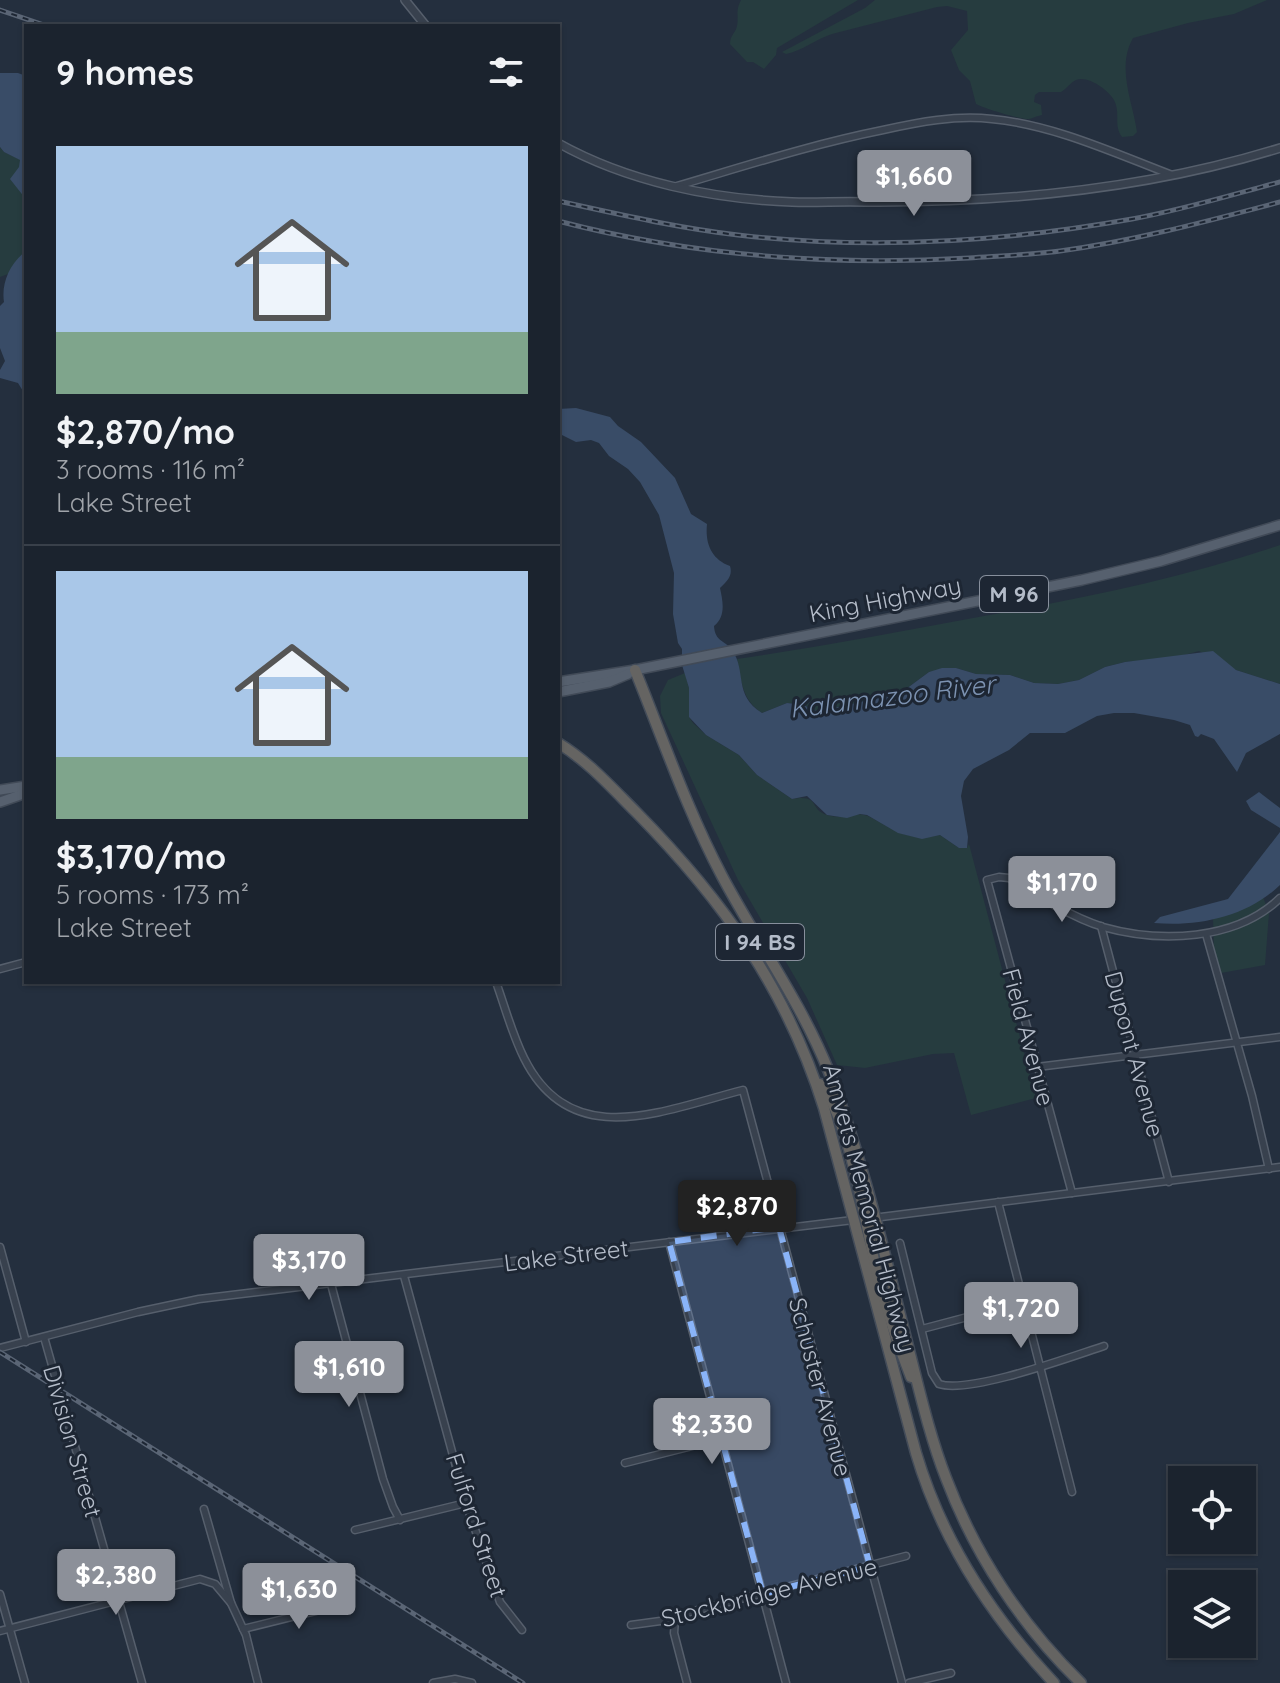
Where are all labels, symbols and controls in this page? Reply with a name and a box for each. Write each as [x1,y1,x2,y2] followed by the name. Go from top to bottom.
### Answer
[484,50,528,94] icon: filters
[56,51,194,94] text: 9 homes
[849,150,979,218] pin: $1,660
[875,159,953,192] text: $1,660
[220,198,364,342] icon: home
[56,410,235,453] text: $2,870/mo
[56,453,245,486] text: 3 rooms · 116 m²
[56,486,192,519] text: Lake Street
[807,570,963,628] street label: King Highway
[980,576,1048,612] road number: M 96
[220,623,364,767] icon: home
[787,667,999,725] water label: Kalamazoo River
[56,835,226,878] text: $3,170/mo
[997,856,1127,924] pin: $1,170
[1026,865,1098,898] text: $1,170
[56,878,249,911] text: 5 rooms · 173 m²
[56,911,192,944] text: Lake Street
[716,924,804,960] road number: I 94 BS
[996,965,1062,1109] street label: Field Avenue
[1098,968,1172,1140] street label: Dupont Avenue
[817,1060,923,1356] street label: Amvets Memorial Highway
[672,1180,802,1248] pin: $2,870
[696,1189,778,1222] text: $2,870
[502,1232,630,1278] street label: Lake Street
[244,1234,374,1302] pin: $3,170
[271,1243,347,1276] text: $3,170
[956,1282,1086,1350] pin: $1,720
[982,1291,1060,1324] text: $1,720
[783,1294,859,1480] street label: Schuster Avenue
[284,1341,414,1409] pin: $1,610
[313,1350,385,1383] text: $1,610
[37,1361,109,1521] street label: Division Street
[647,1398,777,1466] pin: $2,330
[671,1407,753,1440] text: $2,330
[440,1449,514,1601] street label: Fulford Street
[1168,1466,1256,1658] map controls
[1168,1466,1256,1554] button: locate
[51,1549,181,1617] pin: $2,380
[658,1551,880,1633] street label: Stockbridge Avenue
[75,1558,157,1591] text: $2,380
[234,1563,364,1631] pin: $1,630
[1168,1570,1256,1658] button: layers
[260,1572,338,1605] text: $1,630

